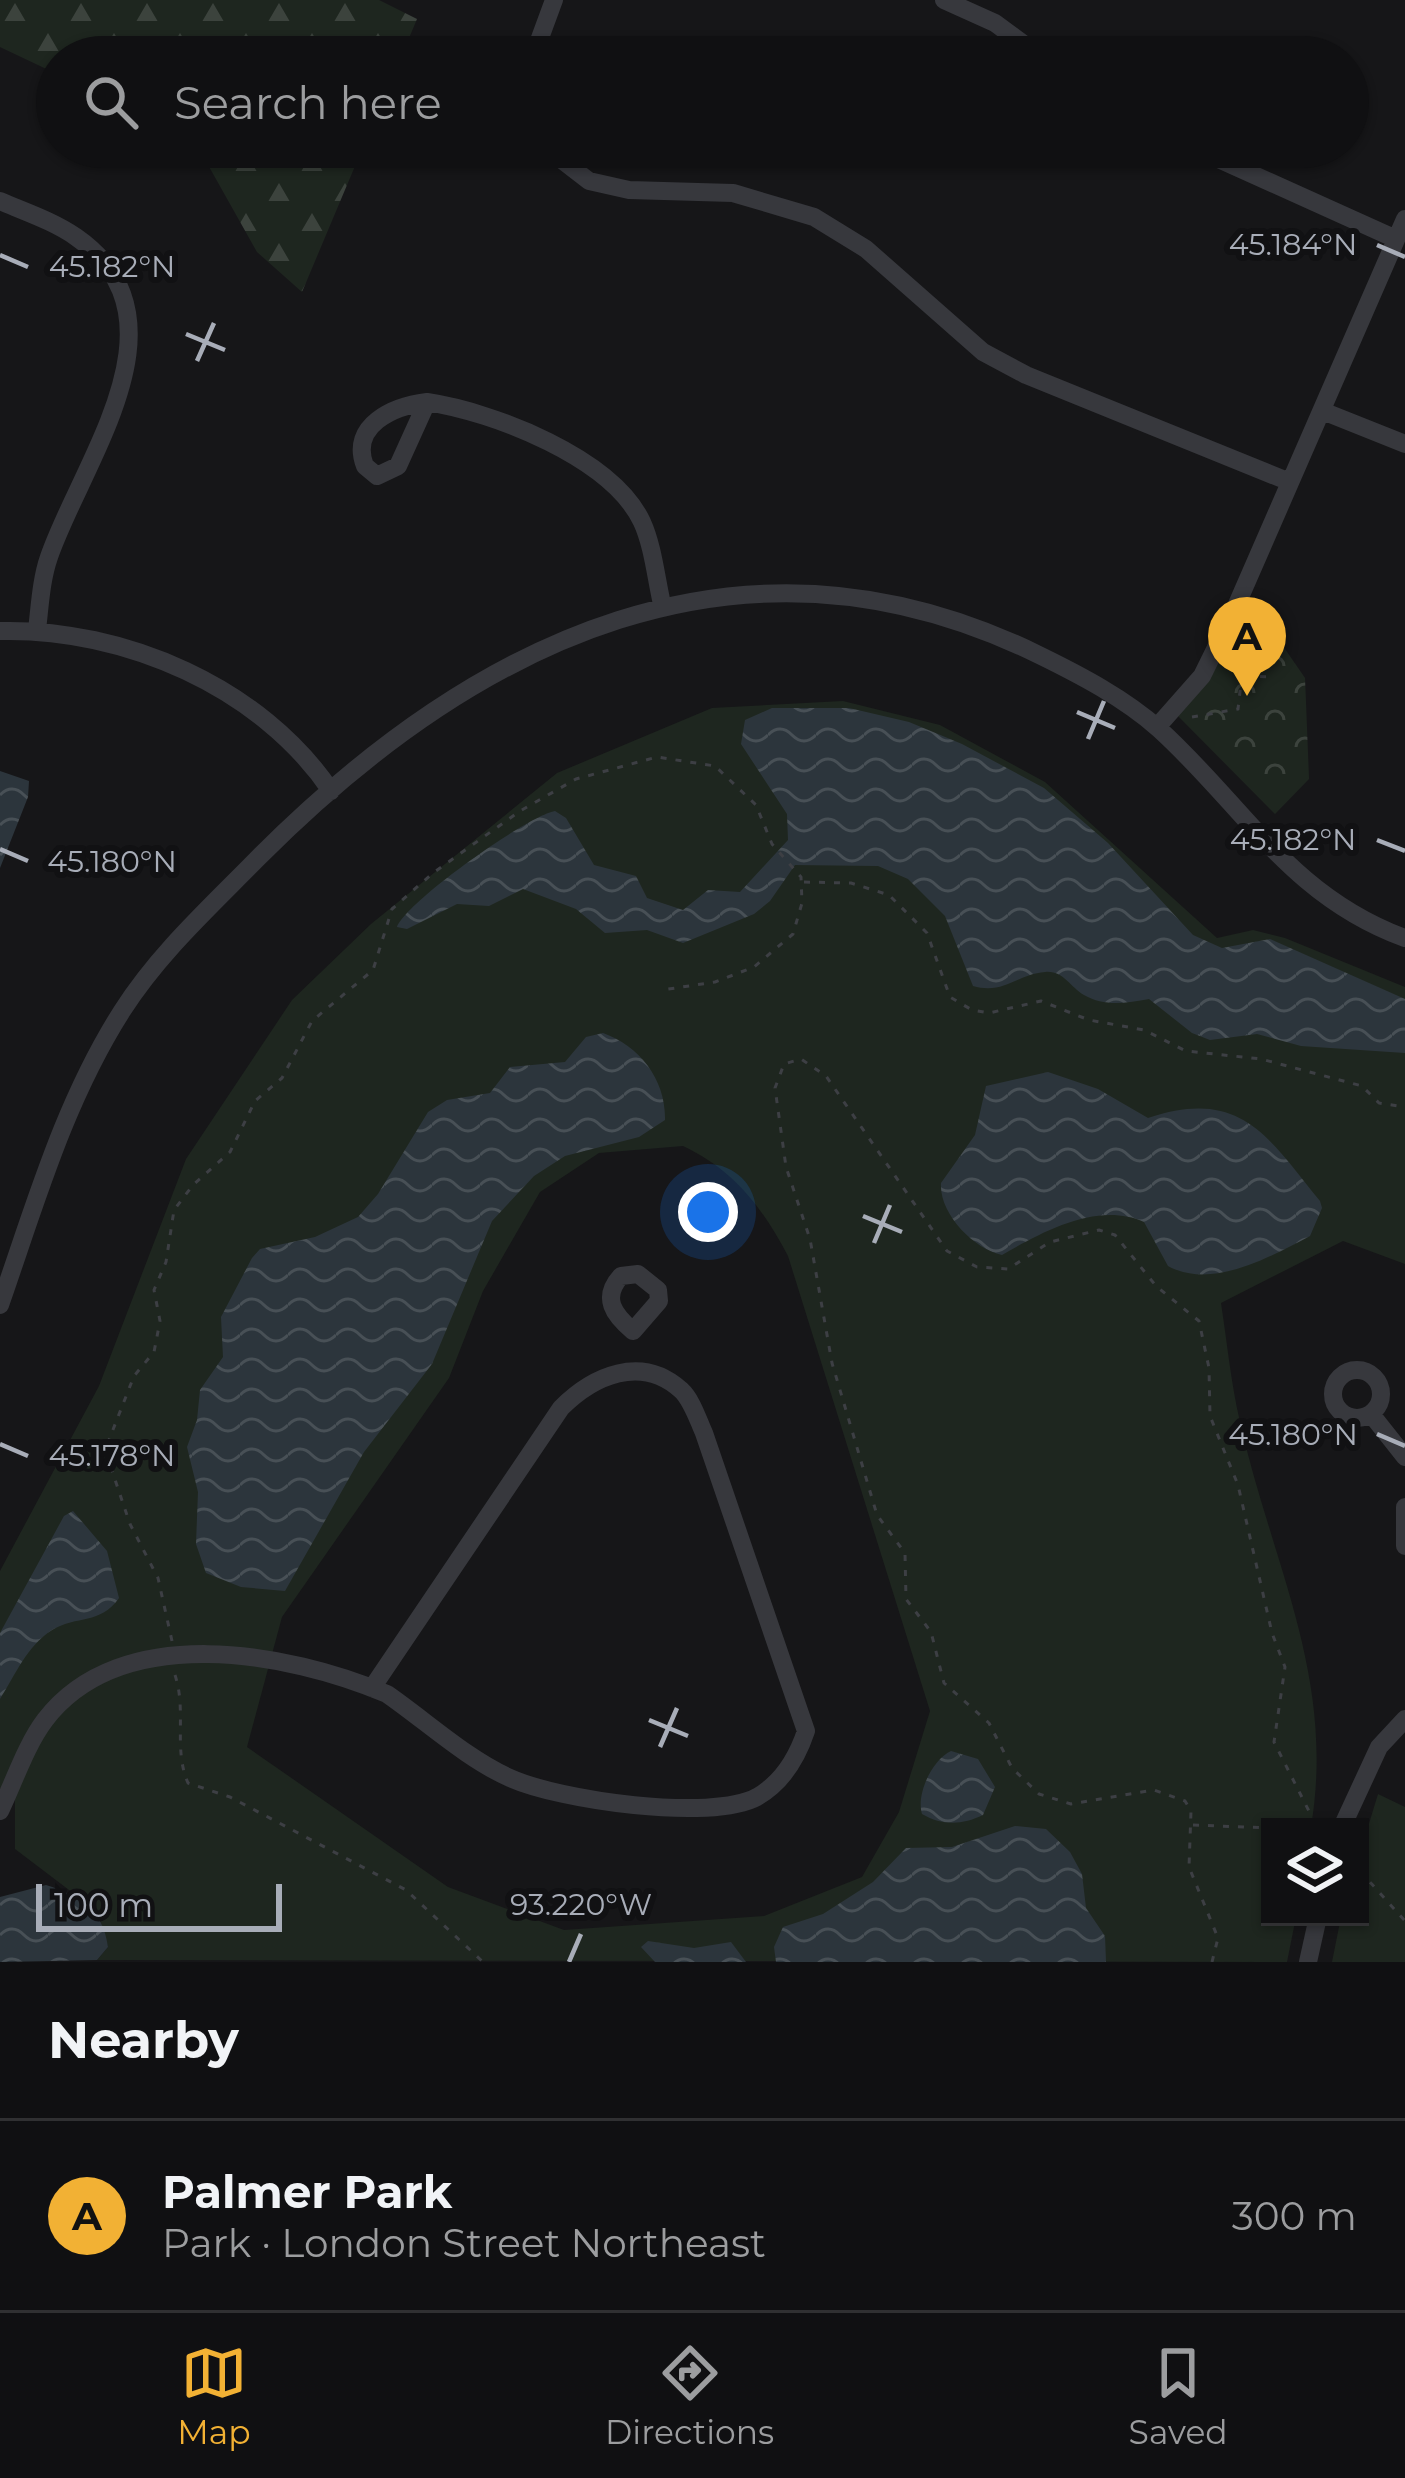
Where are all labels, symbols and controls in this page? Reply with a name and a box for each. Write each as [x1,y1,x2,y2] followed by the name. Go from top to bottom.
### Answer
[36,36,1369,168] search box
[78,69,144,135] icon: search
[174,75,442,130] text: Search here
[1229,226,1357,263] text: 45.184°N
[49,248,175,285] text: 45.182°N
[1208,597,1286,696] pin: A
[1230,821,1356,858] text: 45.182°N
[47,843,177,880] text: 45.180°N
[678,1182,738,1242] your location
[1228,1416,1358,1453] text: 45.180°N
[49,1437,175,1474] text: 45.178°N
[1261,1818,1369,1926] map controls
[1261,1818,1369,1926] button: layers
[36,1878,282,1931] scale bar
[54,1885,153,1925] text: 100 m
[510,1886,652,1923] text: 93.220°W
[48,2009,239,2071] text: Nearby
[162,2164,452,2219] text: Palmer Park
[72,2192,102,2240] text: A
[1232,2192,1357,2240] text: 300 m
[162,2219,766,2267] text: Park · London Street Northeast
[177,2340,251,2452] tab: Map
[605,2340,774,2452] tab: Directions
[1129,2340,1228,2452] tab: Saved

